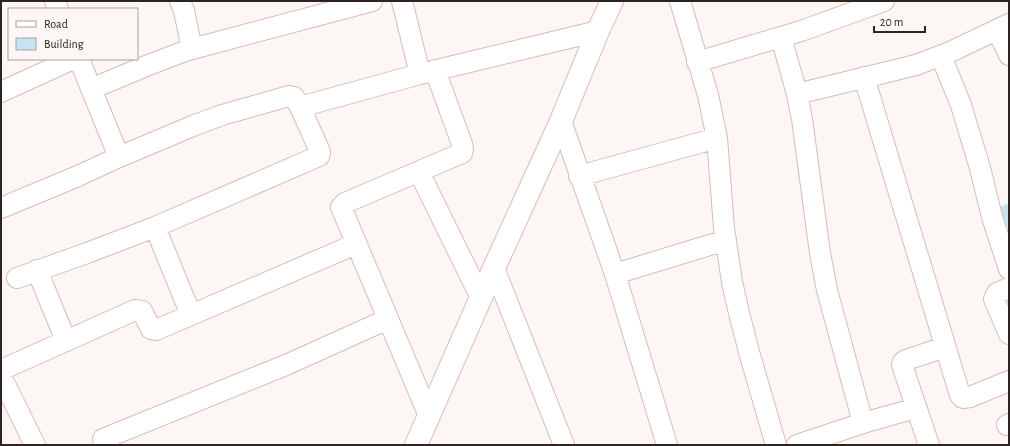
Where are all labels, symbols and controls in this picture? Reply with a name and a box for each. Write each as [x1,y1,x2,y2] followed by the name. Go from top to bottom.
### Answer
[8,8,138,60] legend
[874,8,925,34] scale bar
[880,16,903,28] text: 20 m
[44,18,68,30] text: Road
[44,38,84,50] text: Building

